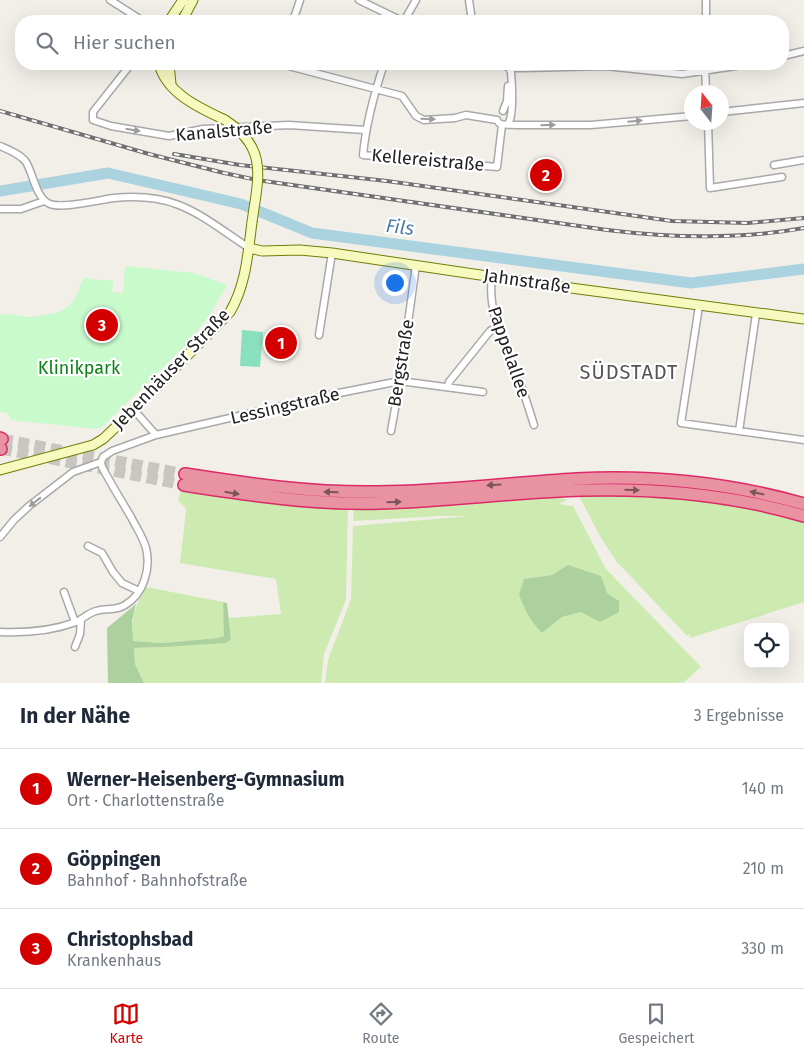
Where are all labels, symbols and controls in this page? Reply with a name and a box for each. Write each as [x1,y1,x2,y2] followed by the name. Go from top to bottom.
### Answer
[15,15,789,70] search box
[33,29,61,57] icon: search
[73,31,176,54] text: Hier suchen
[684,85,729,130] north arrow
[421,115,437,123] one-way arrow
[175,116,273,146] street label: Kanalstraße
[627,117,643,125] one-way arrow
[540,121,556,129] one-way arrow
[125,126,141,134] one-way arrow
[371,144,485,176] street label: Kellereistraße
[530,156,562,194] pin: 2
[385,214,416,240] water label: Fils
[482,264,572,298] street label: Jahnstraße
[382,270,408,296] your location
[483,303,535,401] street label: Pappelallee
[108,304,234,434] street label: Jebenhäuser Straße
[86,306,118,344] pin: 3
[383,318,419,408] street label: Bergstraße
[265,324,297,362] pin: 1
[38,357,121,379] park label: Klinikpark
[580,360,678,384] district label: SÜDSTADT
[228,383,342,429] street label: Lessingstraße
[485,482,501,490] one-way arrow
[625,486,641,494] one-way arrow
[323,487,339,495] one-way arrow
[225,489,241,497] one-way arrow
[748,489,764,497] one-way arrow
[29,497,42,508] one-way arrow
[387,498,403,506] one-way arrow
[744,623,789,668] map controls
[744,623,789,668] button: locate
[20,703,130,729] text: In der Nähe
[694,706,784,725] text: 3 Ergebnisse
[67,768,344,791] text: Werner-Heisenberg-Gymnasium
[32,779,40,798] text: 1
[742,779,784,798] text: 140 m
[67,791,225,810] text: Ort · Charlottenstraße
[67,848,161,871] text: Göppingen
[32,859,40,878] text: 2
[743,859,784,878] text: 210 m
[67,871,248,890] text: Bahnhof · Bahnhofstraße
[67,928,193,951] text: Christophsbad
[32,939,40,958] text: 3
[741,939,784,958] text: 330 m
[67,951,161,970] text: Krankenhaus
[110,1000,143,1047] tab: Karte
[362,1000,399,1047] tab: Route
[619,1000,694,1047] tab: Gespeichert

